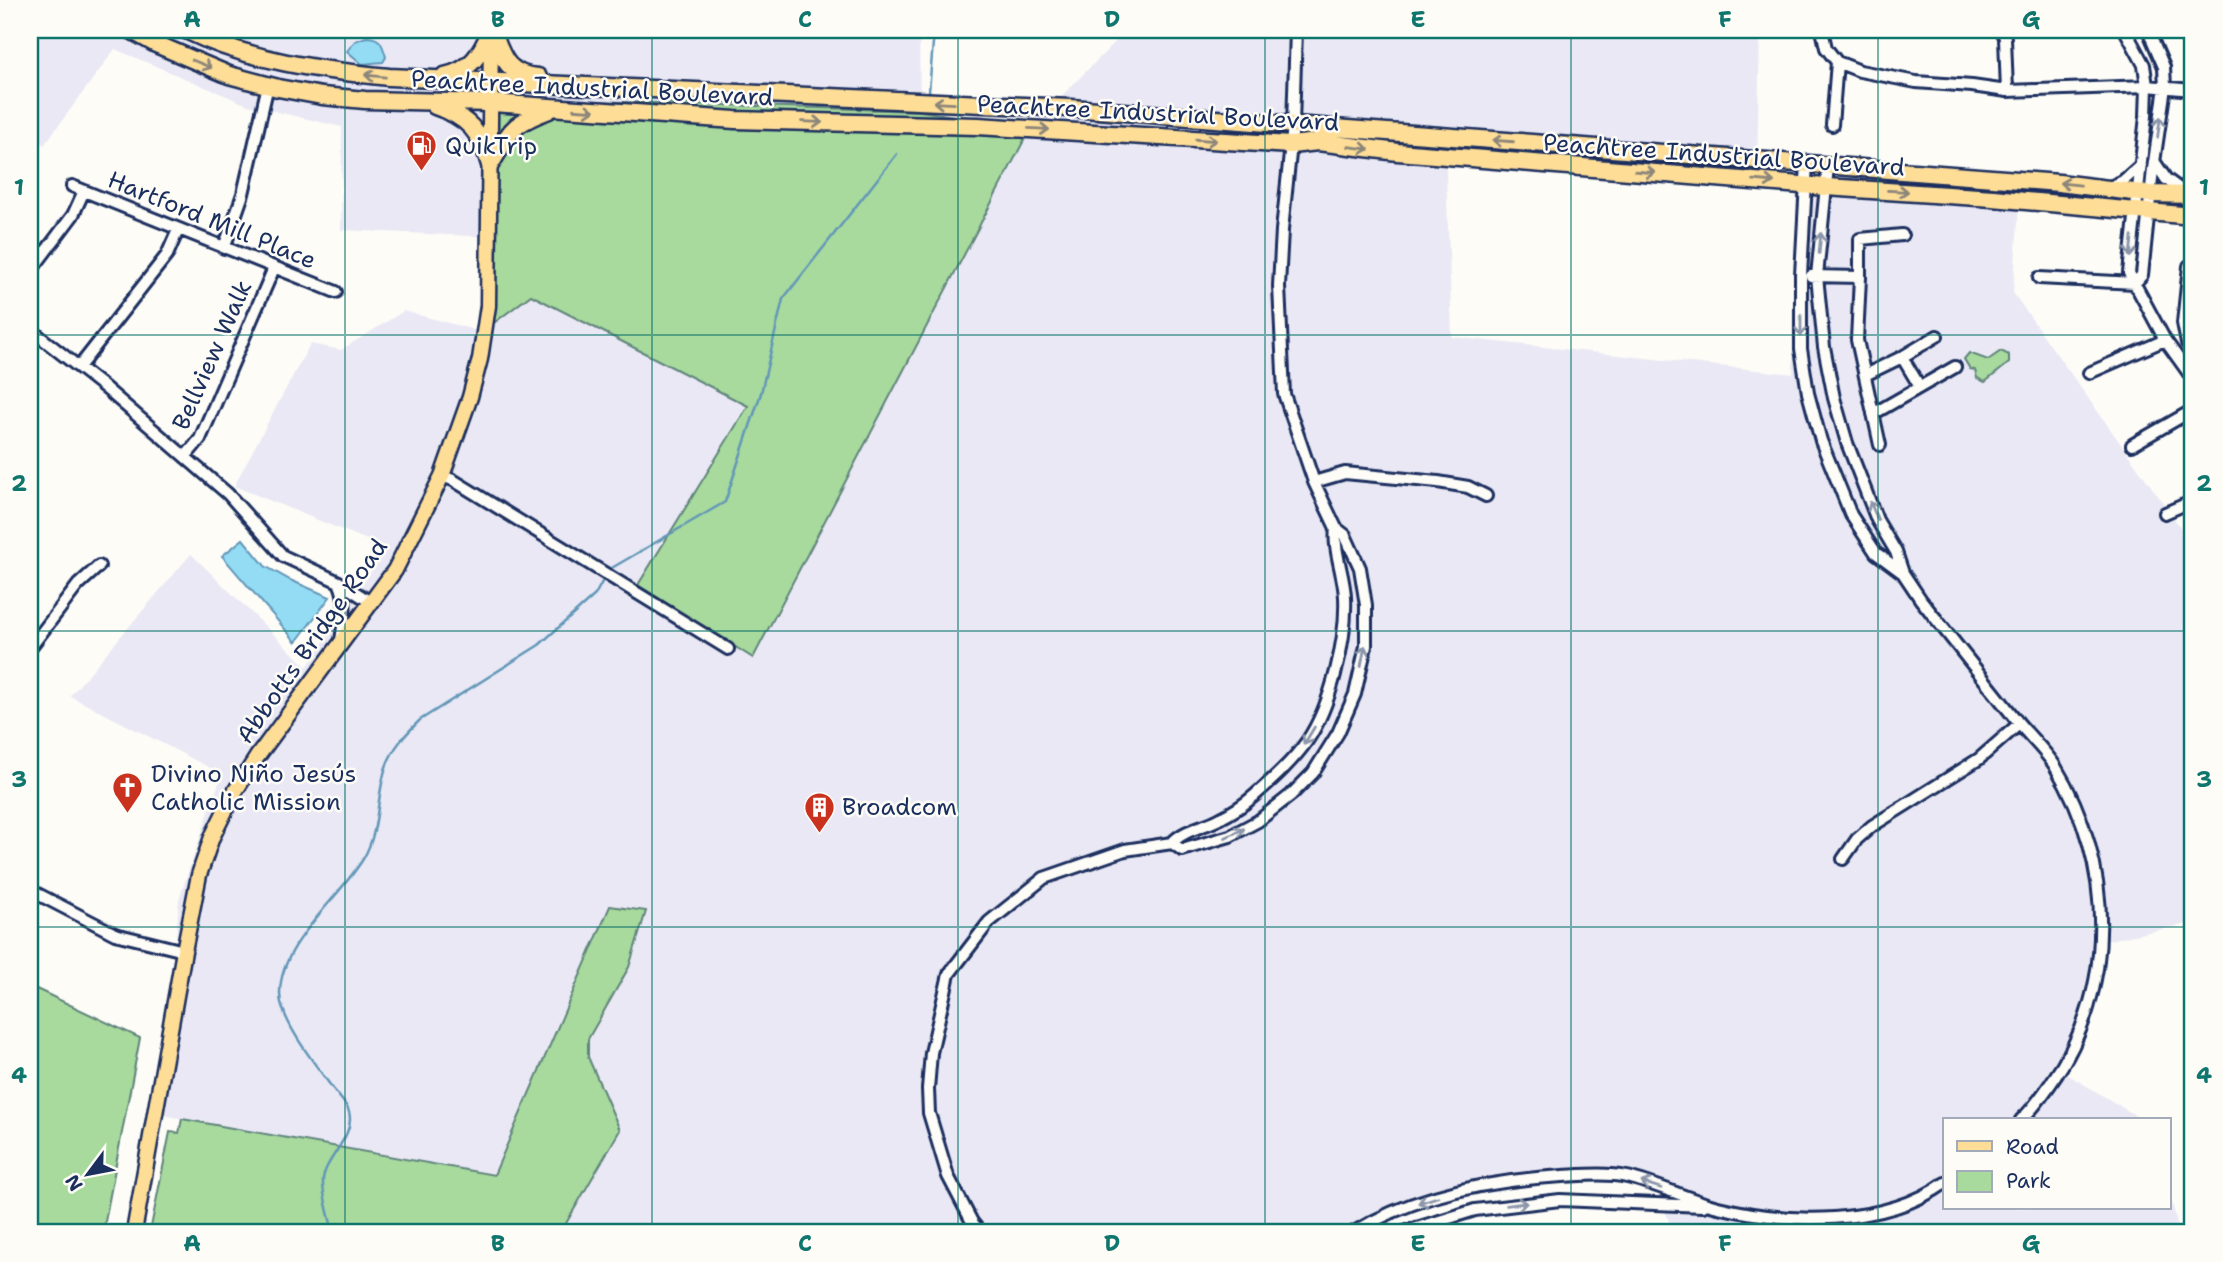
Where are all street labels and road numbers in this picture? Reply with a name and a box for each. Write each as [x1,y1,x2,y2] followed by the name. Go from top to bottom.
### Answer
[410,63,774,113] street label: Peachtree Industrial Boulevard
[976,88,1340,138] street label: Peachtree Industrial Boulevard
[1542,126,1906,184] street label: Peachtree Industrial Boulevard
[103,164,321,276] street label: Hartford Mill Place
[165,275,259,435] street label: Bellview Walk
[229,532,395,750] street label: Abbotts Bridge Road

